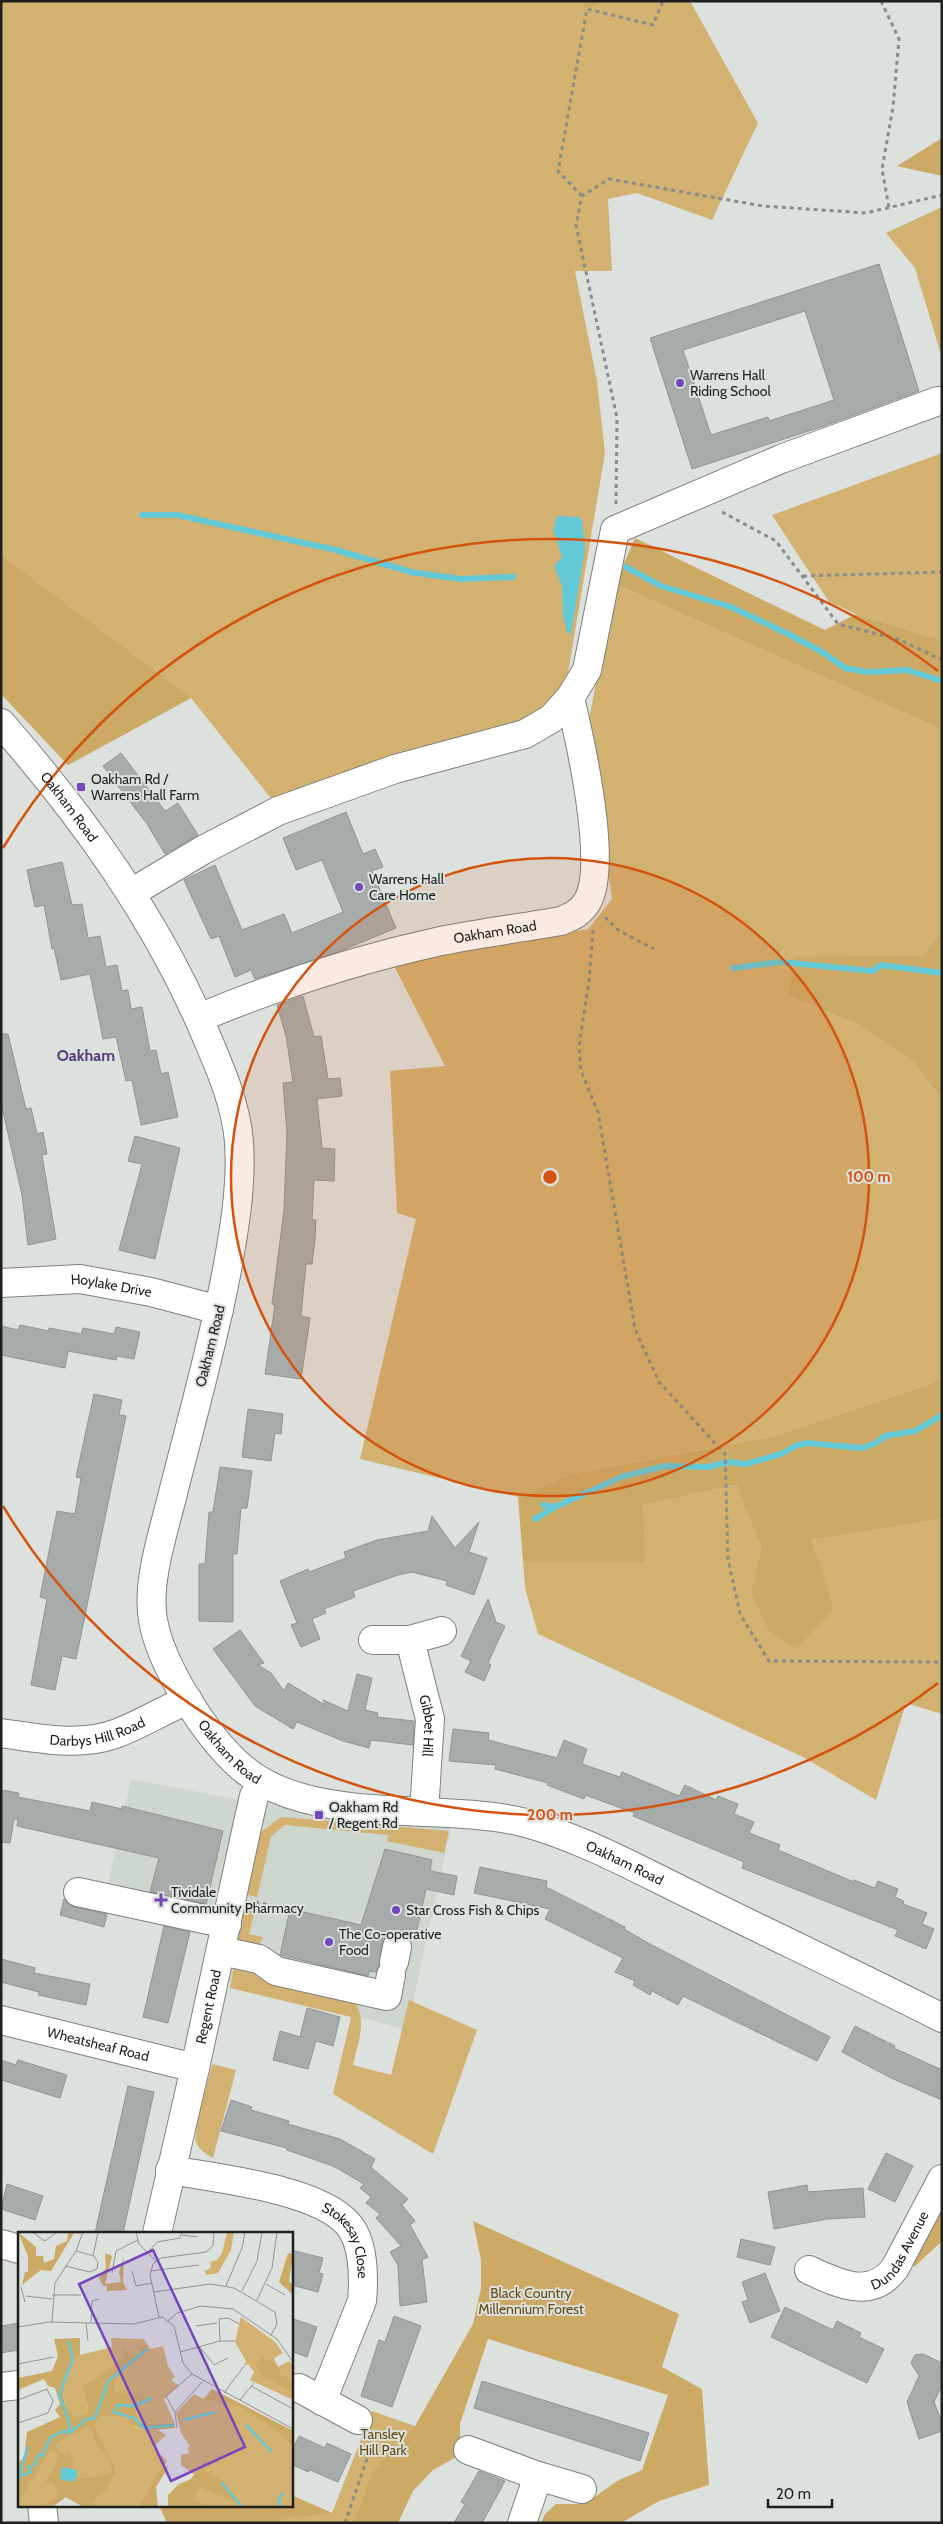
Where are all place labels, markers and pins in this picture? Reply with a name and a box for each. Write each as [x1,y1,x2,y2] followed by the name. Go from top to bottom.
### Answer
[690,366,772,400] place label: Warrens Hall Riding School
[674,377,686,389] marker: Warrens Hall Riding School
[91,770,199,804] place label: Oakham Rd / Warrens Hall Farm
[75,781,87,793] marker: Oakham Rd / Warrens Hall Farm
[369,870,445,904] place label: Warrens Hall Care Home
[353,881,365,893] marker: Warrens Hall Care Home
[541,1168,559,1186] centre of rings
[328,1798,398,1832] place label: Oakham Rd / Regent Rd
[313,1809,325,1821] marker: Oakham Rd / Regent Rd
[171,1883,304,1917] place label: Tividale Community Pharmacy
[155,1894,167,1906] marker: Tividale Community Pharmacy
[406,1901,540,1919] place label: Star Cross Fish & Chips
[390,1904,402,1916] marker: Star Cross Fish & Chips
[339,1925,442,1959] place label: The Co-operative Food
[323,1936,335,1948] marker: The Co-operative Food

